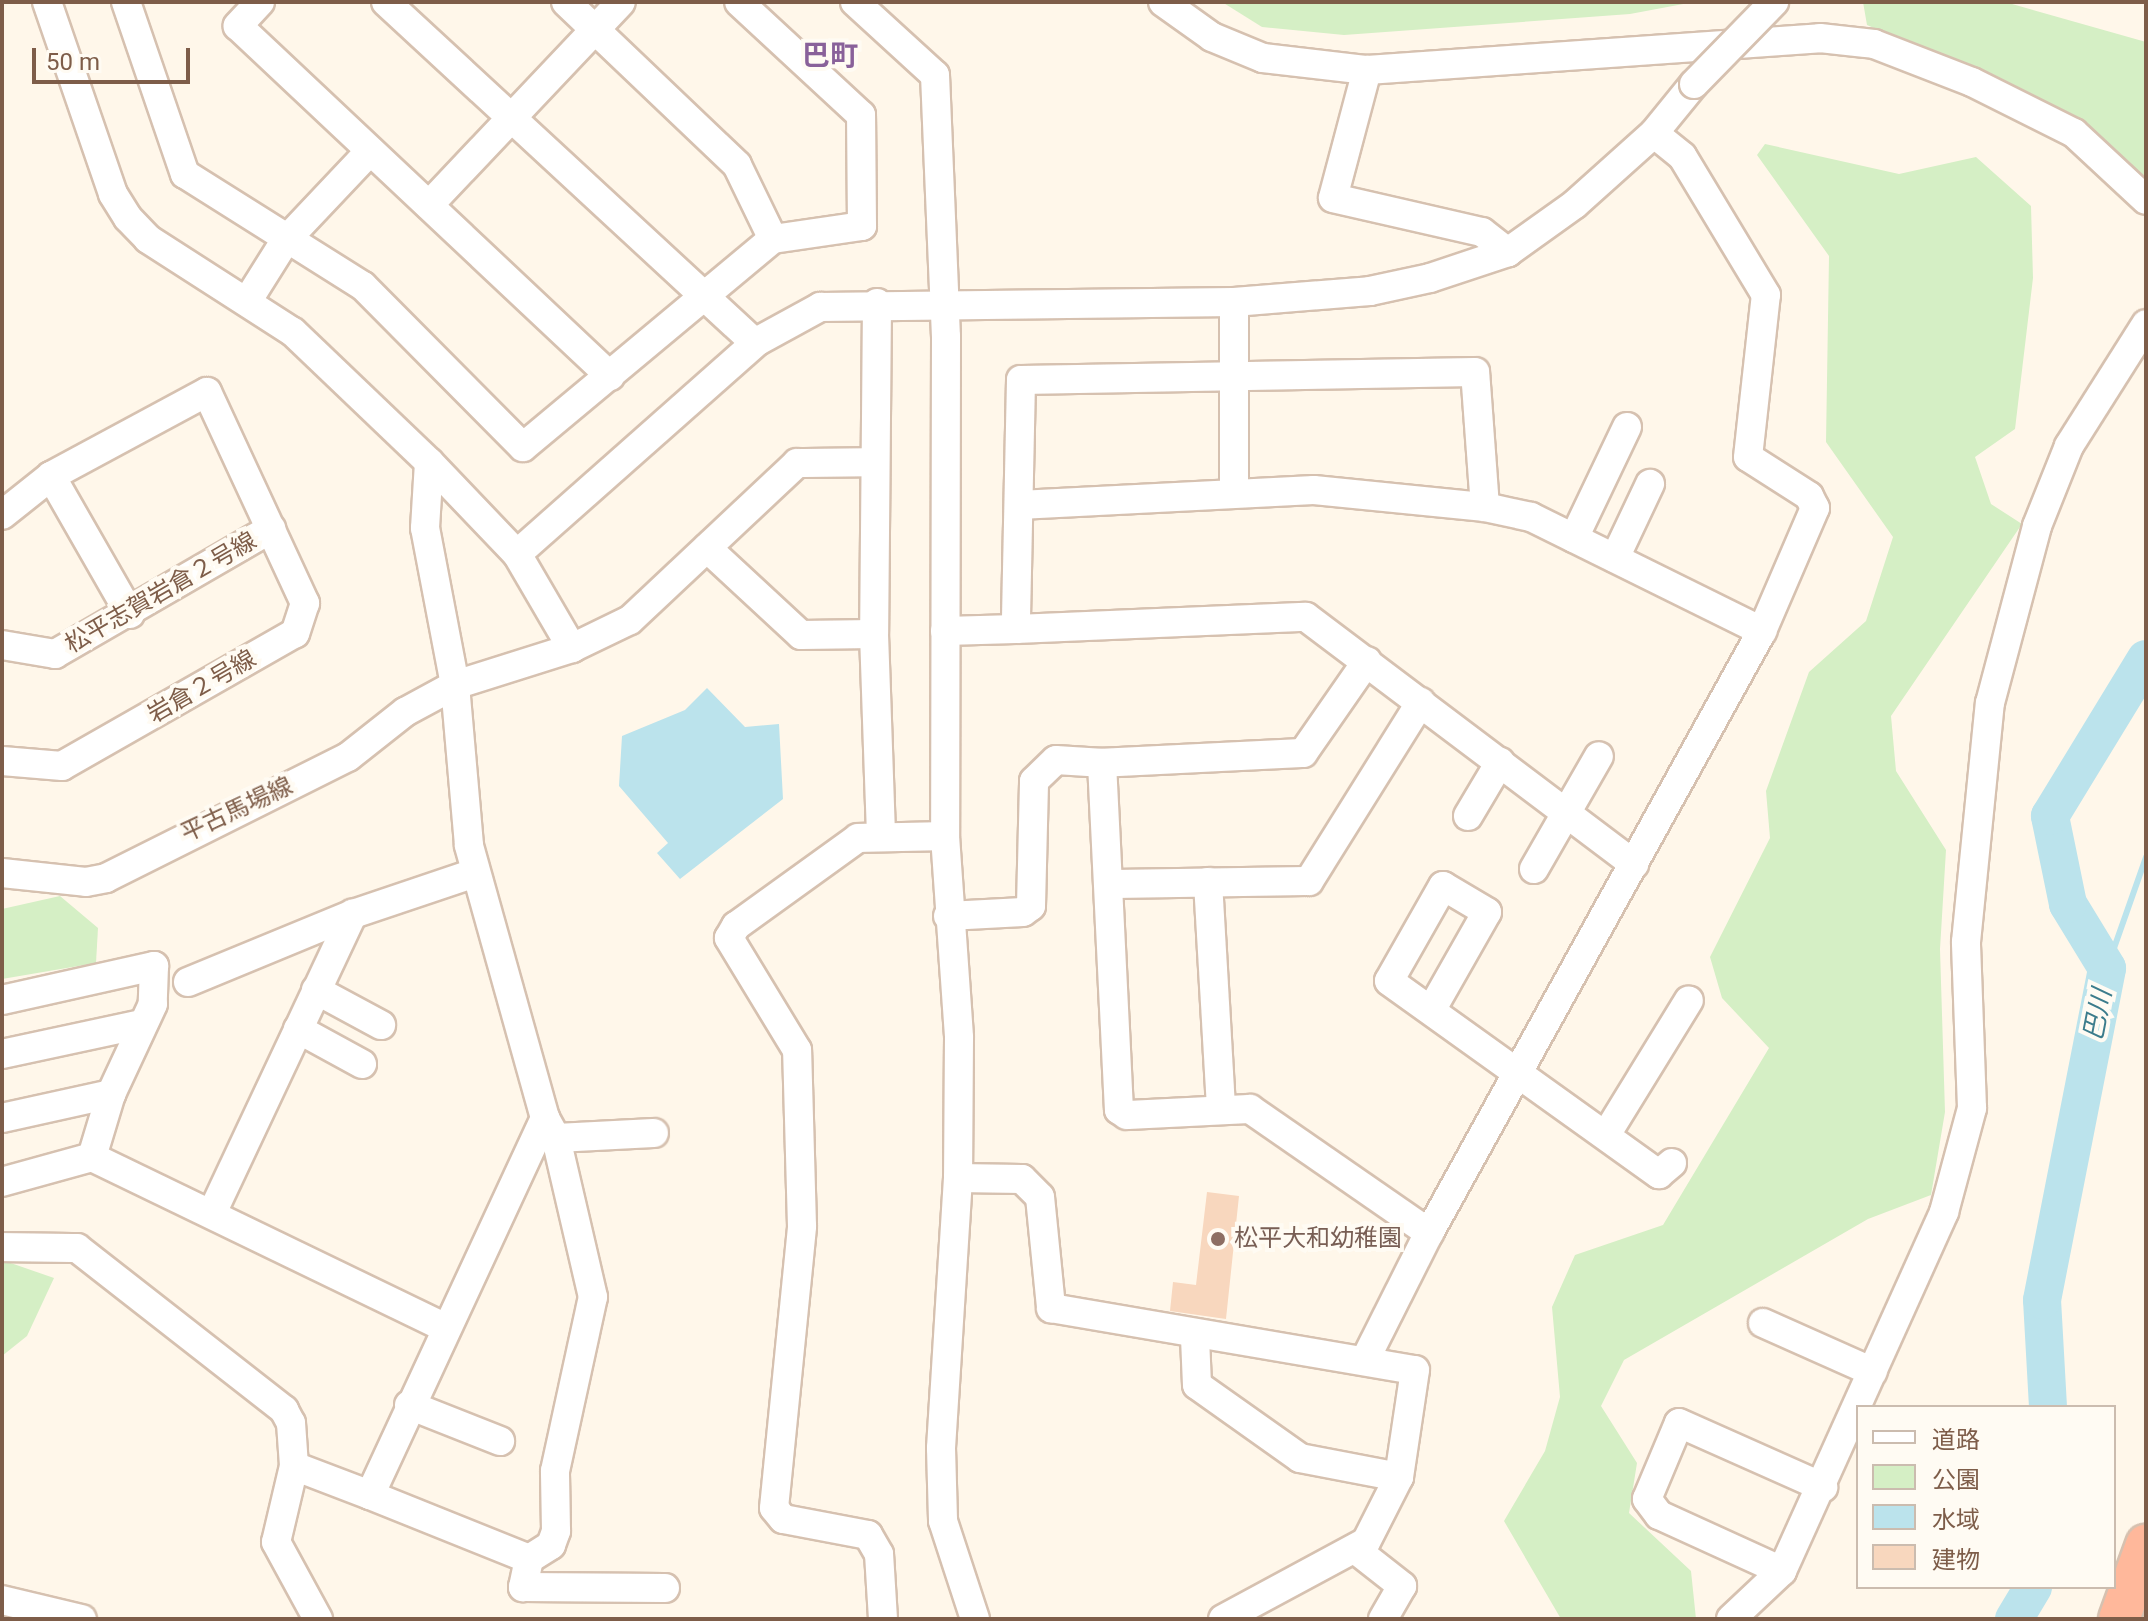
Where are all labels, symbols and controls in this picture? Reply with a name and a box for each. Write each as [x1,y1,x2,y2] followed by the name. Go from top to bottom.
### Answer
[36,32,194,82] scale bar
[802,39,858,73] district label: 巴町
[46,48,100,76] text: 50 m
[60,527,262,659] street label: 松平志賀岩倉２号線
[143,645,261,729] street label: 岩倉２号線
[177,772,297,848] street label: 平古馬場線
[2078,987,2118,1043] water label: 巴川
[1234,1225,1402,1253] place label: 松平大和幼稚園
[1209,1230,1227,1248] marker: 松平大和幼稚園
[1856,1405,2116,1589] legend
[1932,1426,1980,1454] text: 道路
[1932,1466,1980,1494] text: 公園
[1932,1506,1980,1534] text: 水域
[1932,1546,1980,1574] text: 建物

